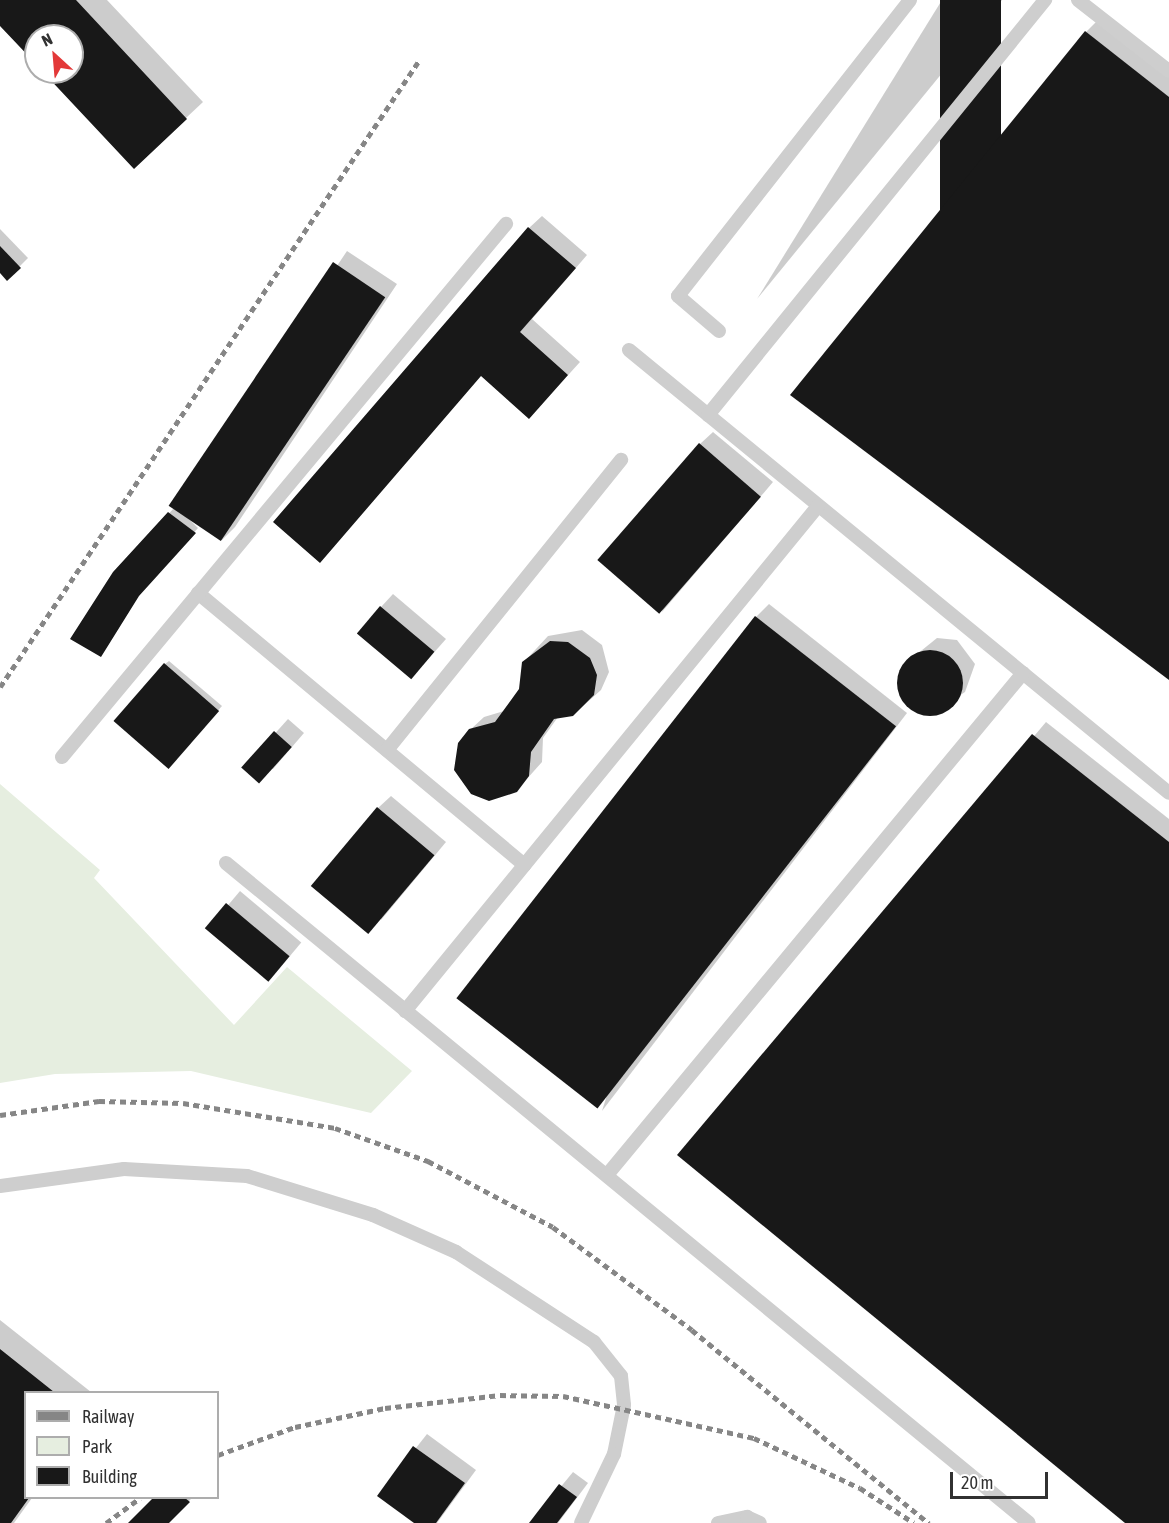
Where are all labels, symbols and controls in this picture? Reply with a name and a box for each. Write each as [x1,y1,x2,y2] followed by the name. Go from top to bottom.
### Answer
[24,24,84,84] north arrow
[39,29,55,50] text: N
[24,1391,219,1499] legend
[82,1406,134,1427] text: Railway
[82,1436,112,1457] text: Park
[953,1460,1050,1498] scale bar
[82,1466,137,1487] text: Building
[961,1472,993,1493] text: 20 m

